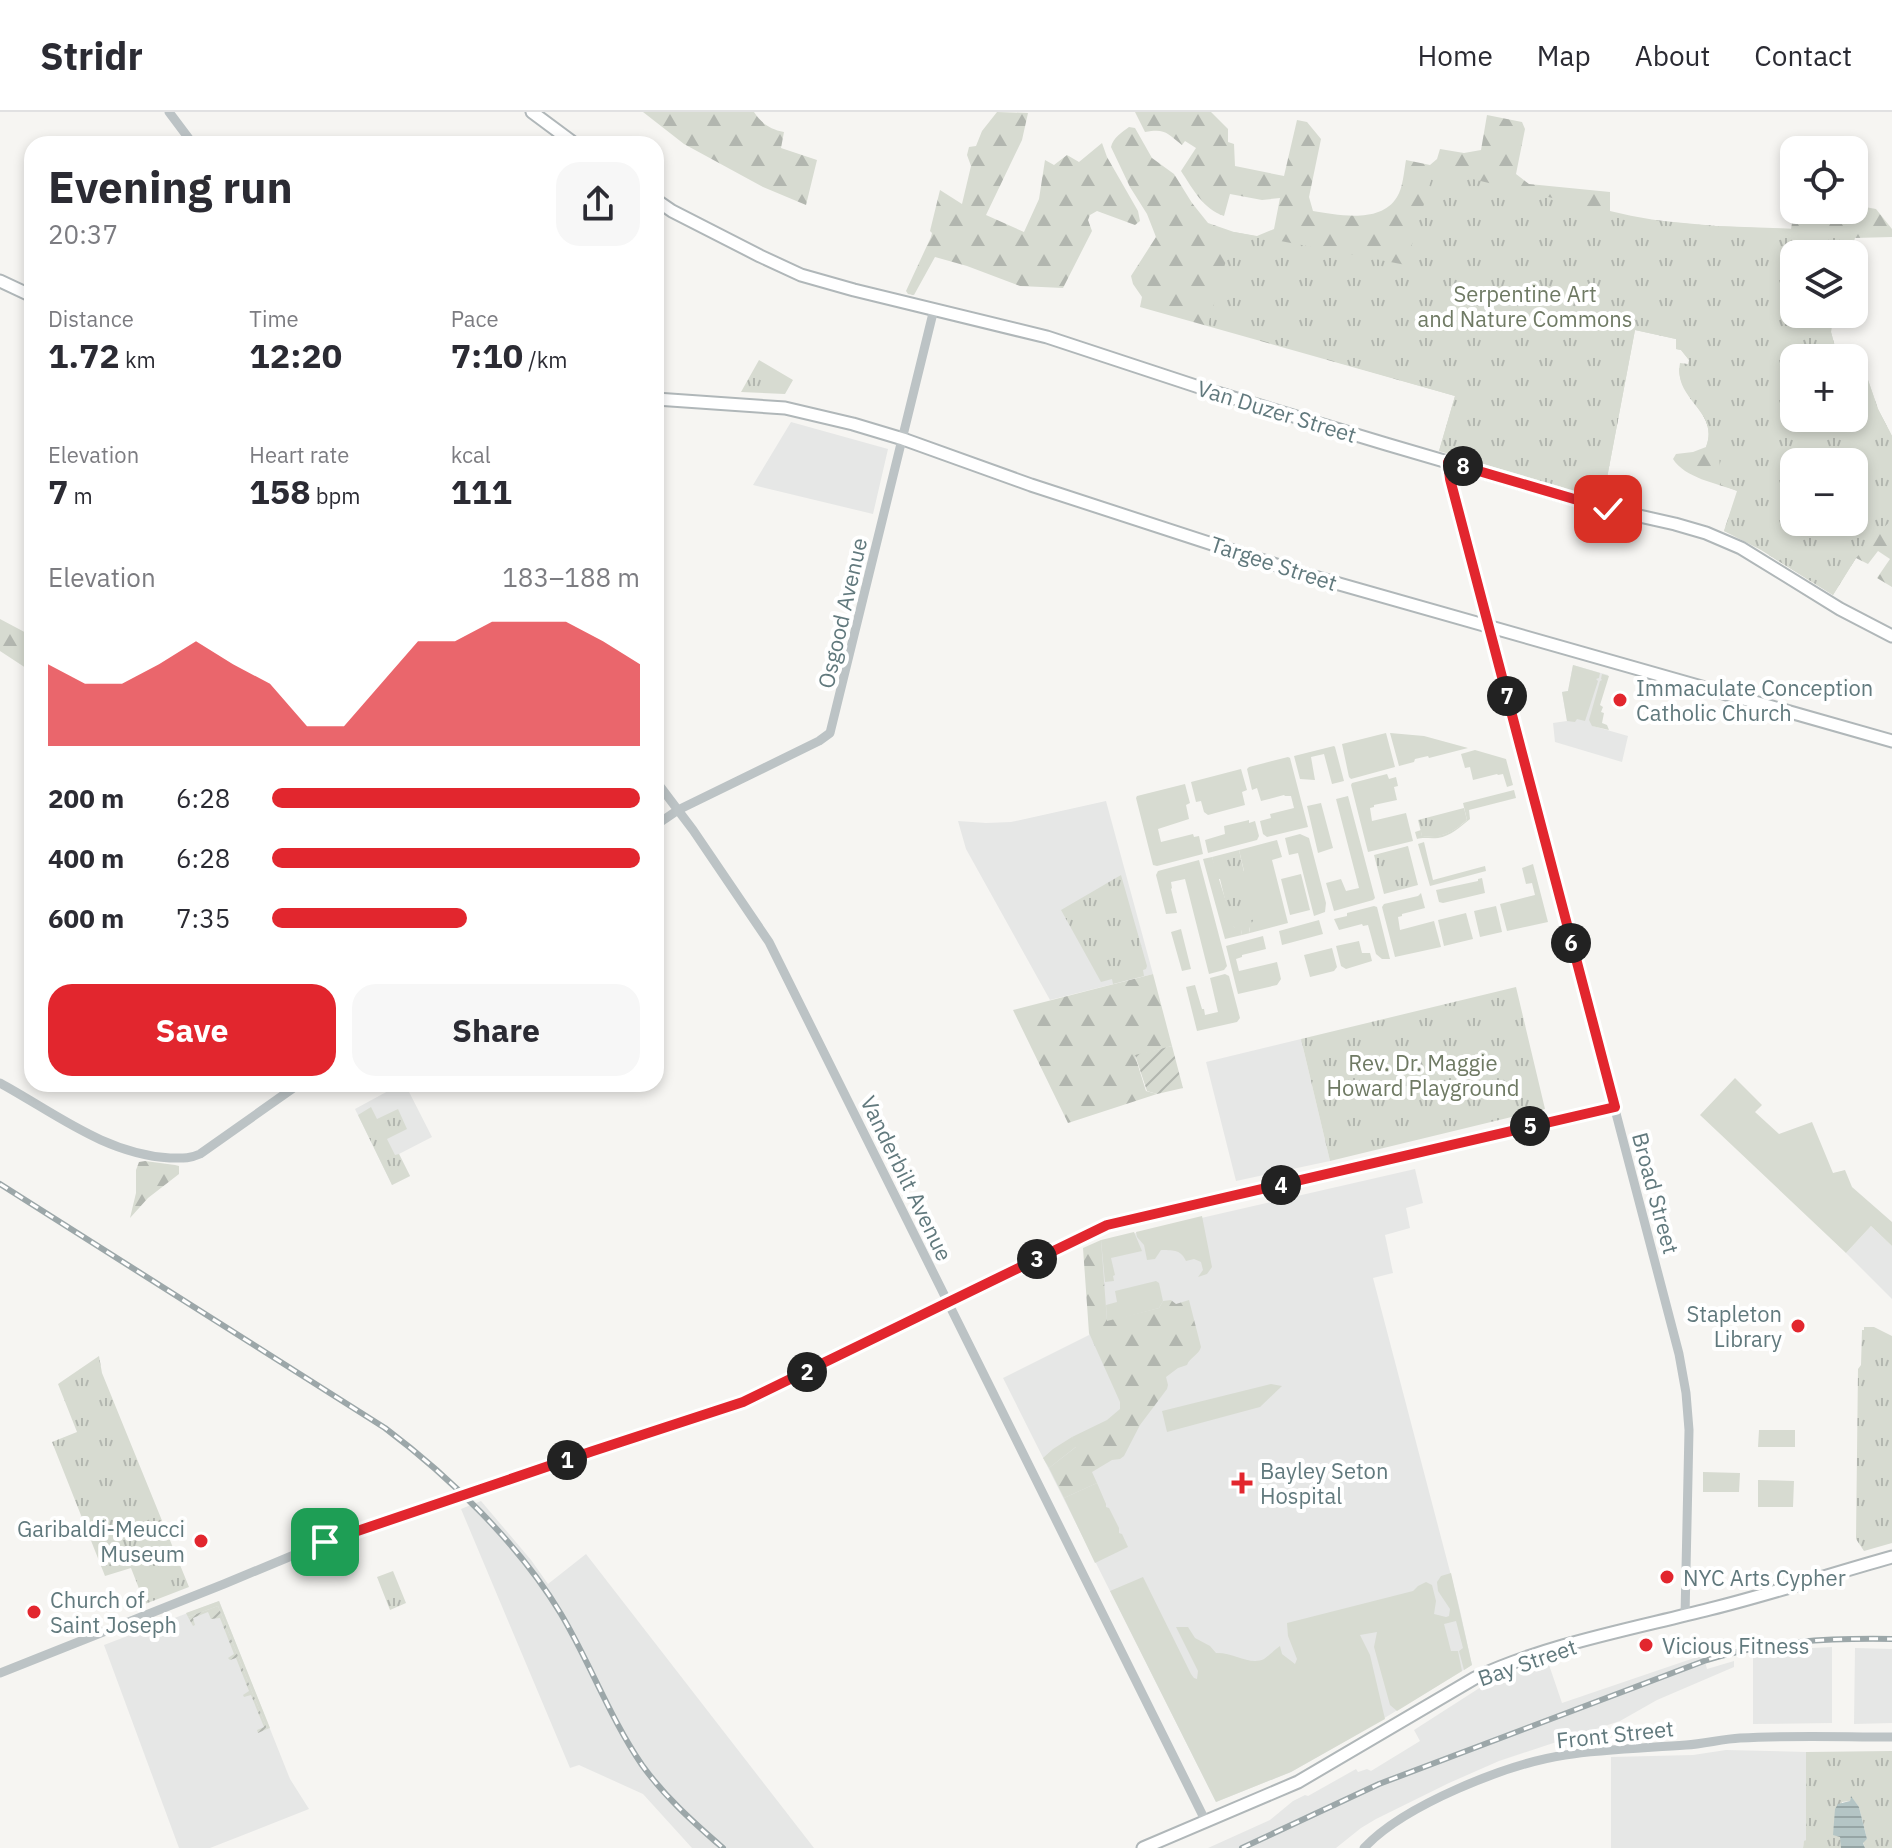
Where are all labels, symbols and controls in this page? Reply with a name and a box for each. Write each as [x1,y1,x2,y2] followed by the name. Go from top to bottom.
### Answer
[40,31,143,80] text: Stridr
[1417,37,1493,74] text: Home
[1537,37,1591,74] text: Map
[1635,37,1710,74] text: About
[1754,37,1852,74] text: Contact
[1780,136,1868,536] map controls
[1780,136,1868,224] button: locate
[48,158,293,215] text: Evening run
[556,162,640,246] button: share
[48,217,118,251] text: 20:37
[1780,240,1868,328] button: layers
[1418,279,1632,333] park label: Serpentine Art and Nature Commons
[48,304,134,333] text: Distance
[249,304,299,333] text: Time
[451,304,499,333] text: Pace
[48,333,120,377] text: 1.72
[249,333,342,377] text: 12:20
[451,333,523,377] text: 7:10
[1780,344,1868,432] button: +
[120,345,156,374] text: km
[523,345,568,374] text: /km
[1194,373,1360,449] street label: Van Duzer Street
[48,440,139,469] text: Elevation
[249,440,349,469] text: Heart rate
[451,440,491,469] text: kcal
[1443,446,1483,486] pin: 8
[1780,448,1868,536] button: −
[1456,451,1470,480] text: 8
[48,469,68,513] text: 7
[249,469,311,513] text: 158
[451,469,512,513] text: 111
[1574,475,1642,543] pin
[68,481,93,510] text: m
[311,481,360,510] text: bpm
[1586,487,1630,531] icon: check
[1207,529,1341,597] street label: Targee Street
[811,535,873,691] street label: Osgood Avenue
[48,560,156,594] text: Elevation
[502,560,640,594] text: 183–188 m
[1636,673,1873,727] place label: Immaculate Conception Catholic Church
[1487,676,1527,716] pin: 7
[1500,681,1514,710] text: 7
[1611,691,1629,709] marker: Immaculate Conception Catholic Church
[48,781,124,815] text: 200 m
[176,781,230,815] text: 6:28
[48,841,124,875] text: 400 m
[176,841,230,875] text: 6:28
[48,901,124,935] text: 600 m
[176,901,230,935] text: 7:35
[1551,923,1591,963] pin: 6
[1564,928,1578,957] text: 6
[48,984,336,1076] button: Save
[352,984,640,1076] button: Share
[1326,1048,1520,1102] park label: Rev. Dr. Maggie Howard Playground
[854,1091,960,1265] street label: Vanderbilt Avenue
[1510,1106,1550,1146] pin: 5
[1523,1111,1537,1140] text: 5
[1626,1129,1686,1257] street label: Broad Street
[1261,1165,1301,1205] pin: 4
[1274,1170,1288,1199] text: 4
[1017,1239,1057,1279] pin: 3
[1030,1244,1044,1273] text: 3
[1686,1299,1782,1353] place label: Stapleton Library
[1789,1317,1807,1335] marker: Stapleton Library
[787,1352,827,1392] pin: 2
[800,1357,814,1386] text: 2
[547,1440,587,1480] pin: 1
[560,1445,574,1474] text: 1
[1260,1456,1388,1510] place label: Bayley Seton Hospital
[1231,1472,1253,1494] marker: Bayley Seton Hospital
[291,1508,359,1576] pin
[17,1514,185,1568] place label: Garibaldi-Meucci Museum
[303,1520,347,1564] icon: arrive
[192,1532,210,1550] marker: Garibaldi-Meucci Museum
[1683,1563,1846,1592] place label: NYC Arts Cypher
[1658,1568,1676,1586] marker: NYC Arts Cypher
[50,1585,177,1639] place label: Church of Saint Joseph
[25,1603,43,1621] marker: Church of Saint Joseph
[1662,1631,1810,1660] place label: Vicious Fitness
[1474,1632,1580,1692] street label: Bay Street
[1637,1636,1655,1654] marker: Vicious Fitness
[1555,1713,1675,1755] street label: Front Street

